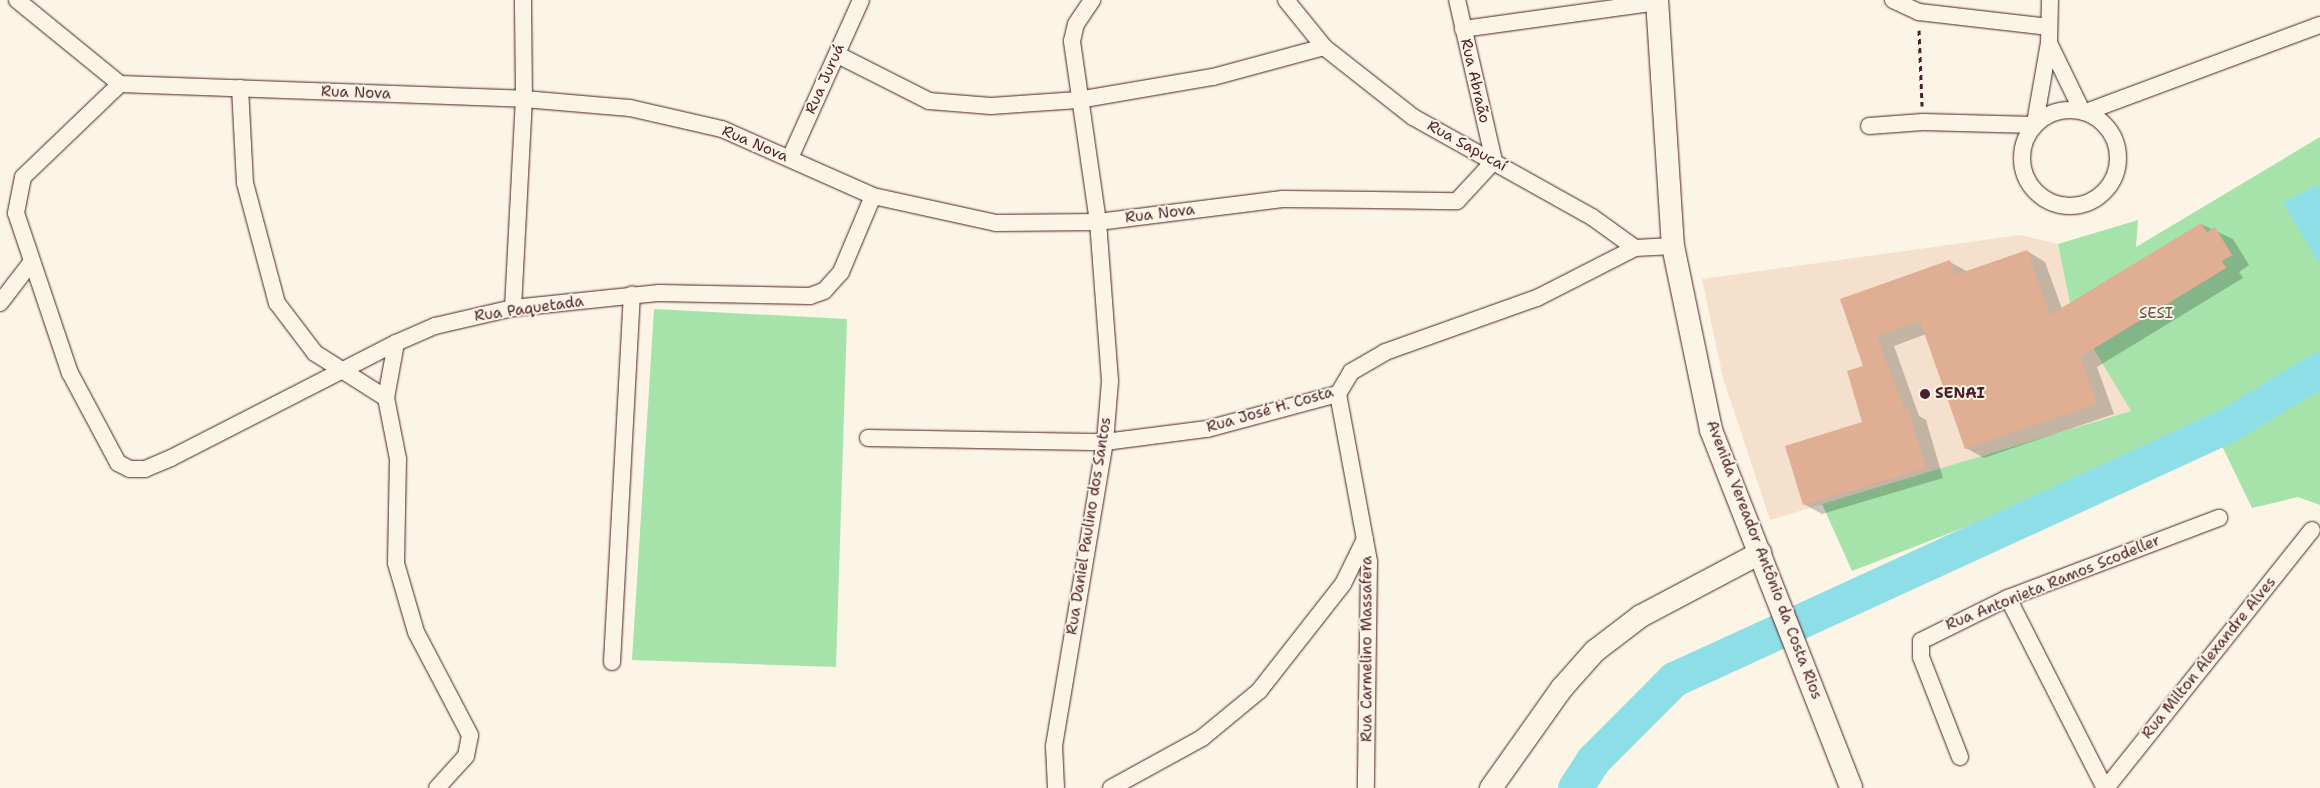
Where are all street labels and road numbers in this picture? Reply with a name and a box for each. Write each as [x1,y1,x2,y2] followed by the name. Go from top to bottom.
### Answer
[1457,37,1493,125] street label: Rua Abraão
[802,41,848,117] street label: Rua Juruá
[321,83,391,103] street label: Rua Nova
[1424,117,1510,175] street label: Rua Sapucaí
[719,122,791,166] street label: Rua Nova
[1124,201,1196,227] street label: Rua Nova
[473,292,585,326] street label: Rua Paquetada
[1204,383,1336,437] street label: Rua José H. Costa
[1063,416,1115,636] street label: Rua Daniel Paulino dos Santos
[1702,418,1826,702] street label: Avenida Vereador Antônio da Costa Rios
[1943,532,2163,634] street label: Rua Antonieta Ramos Scodeller
[1358,556,1376,742] street label: Rua Carmelino Massafera
[2138,573,2280,743] street label: Rua Milton Alexandre Alves

